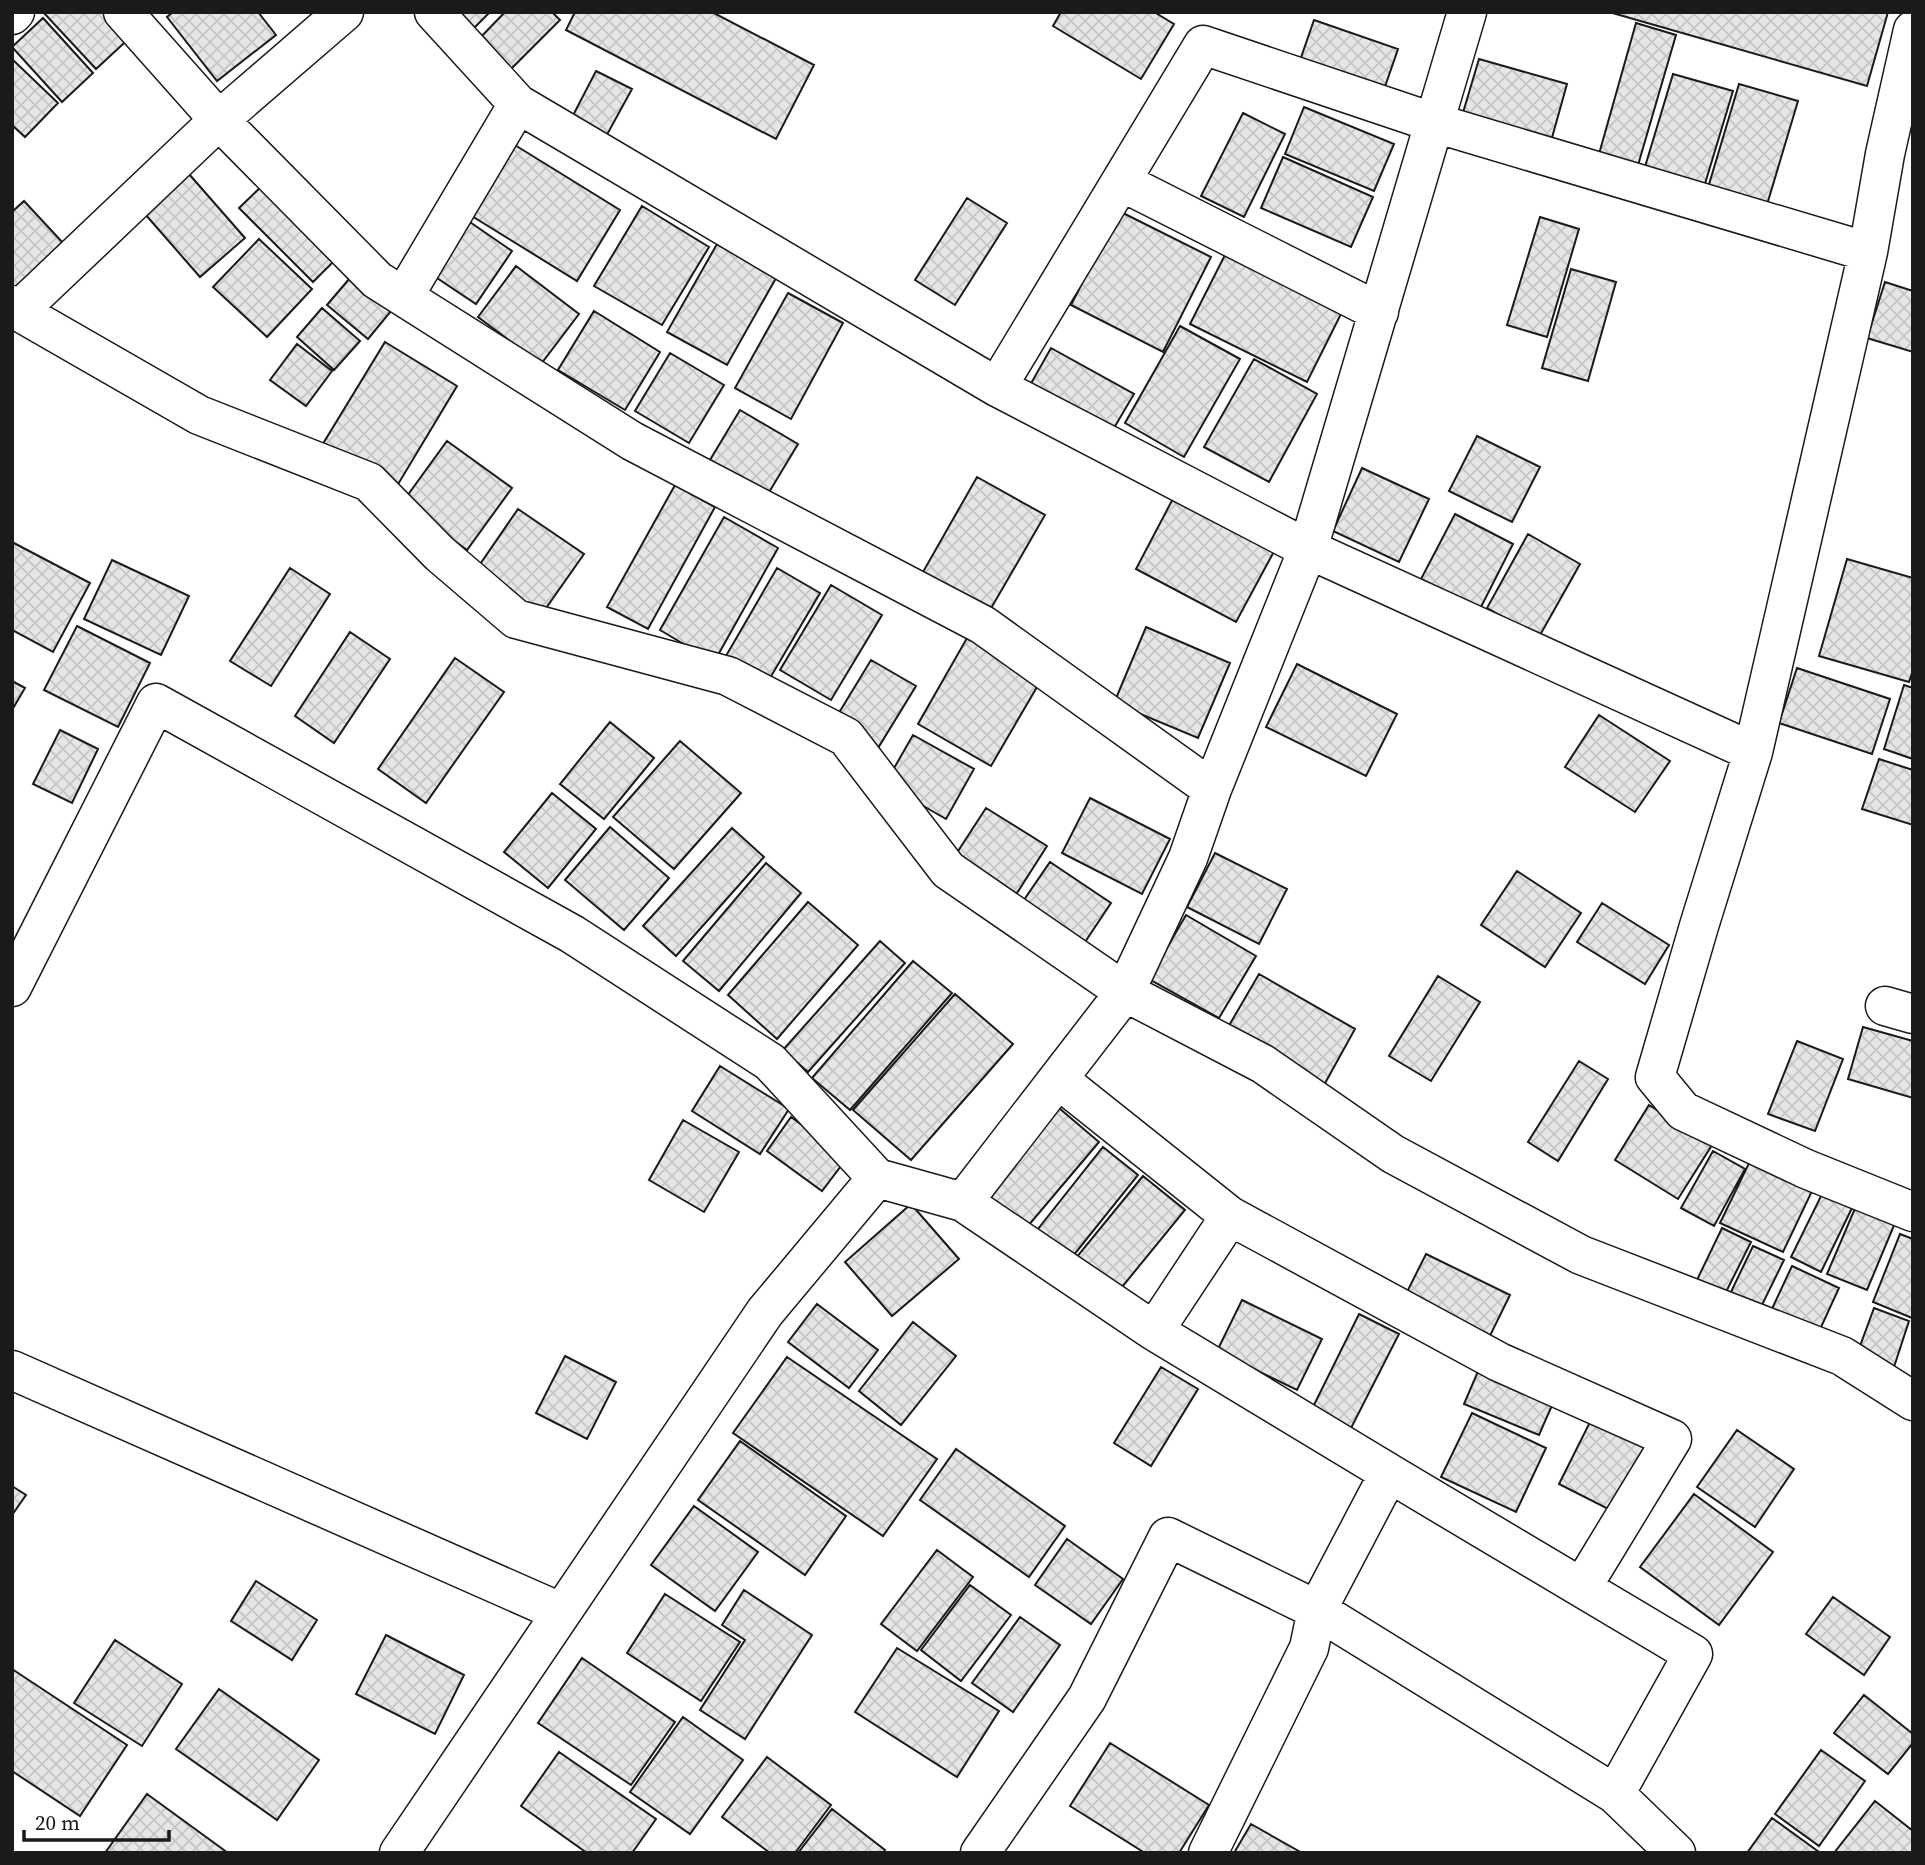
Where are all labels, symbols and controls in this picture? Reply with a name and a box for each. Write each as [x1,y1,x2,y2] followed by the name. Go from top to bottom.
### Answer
[24,1798,170,1842] scale bar
[35,1808,80,1837] text: 20 m

